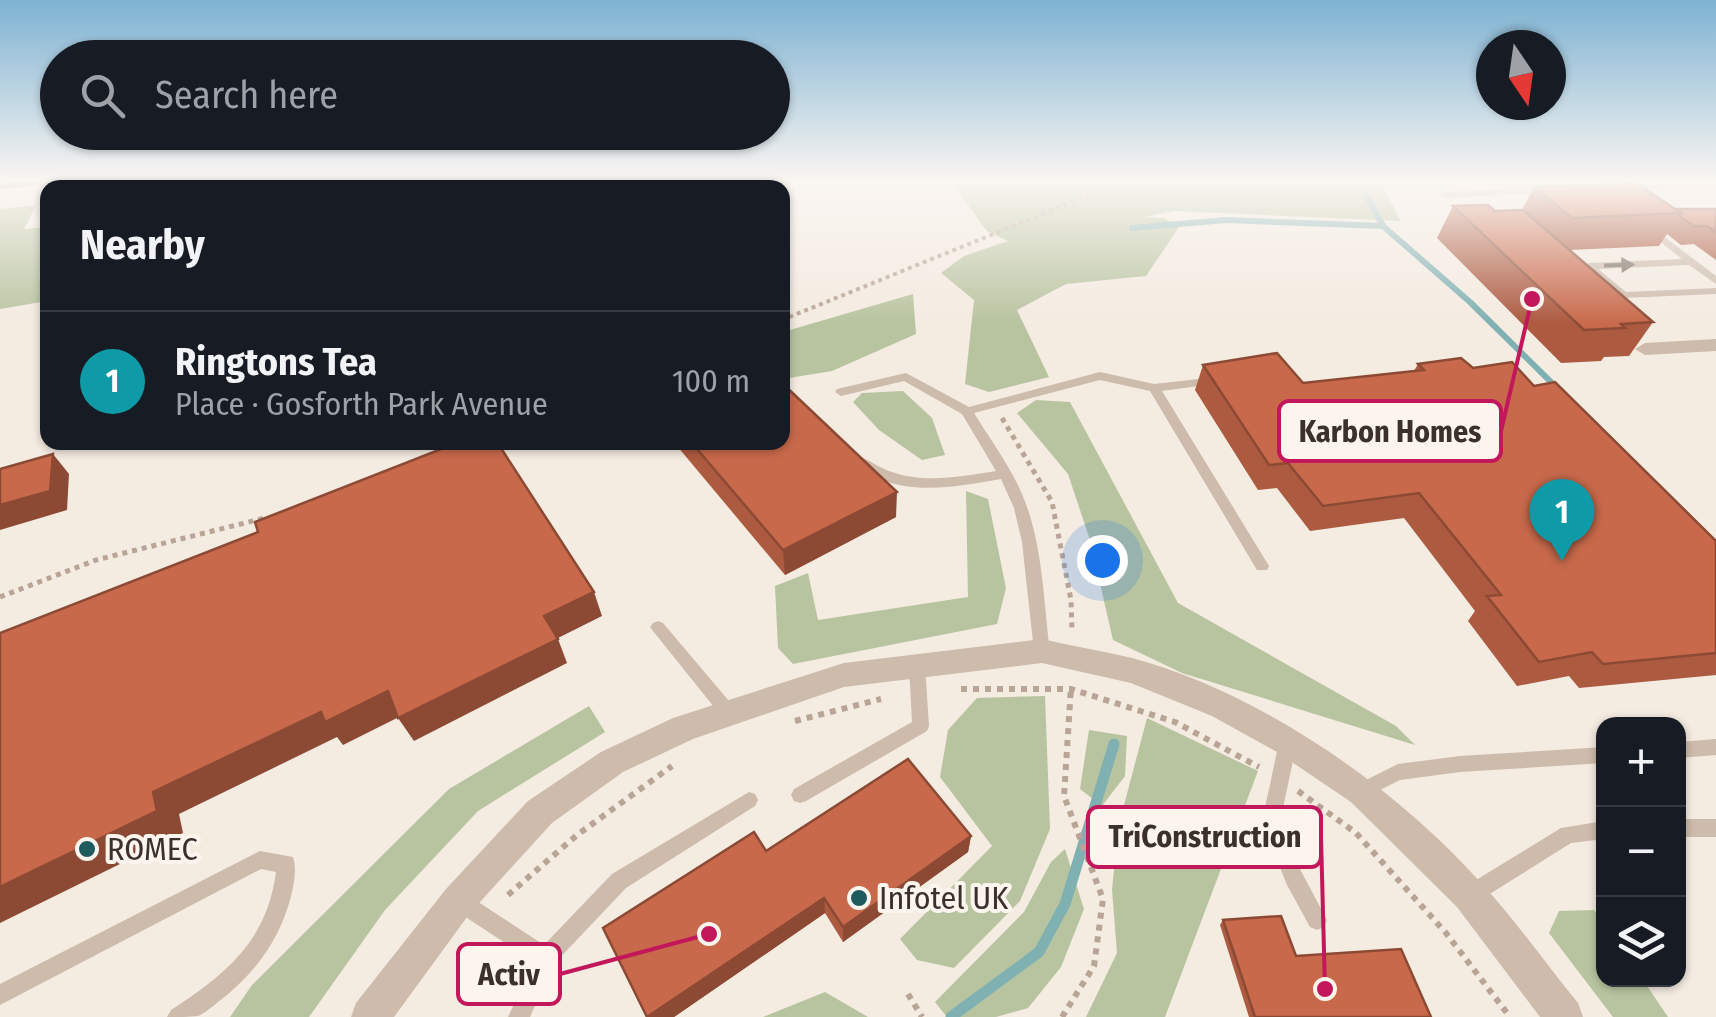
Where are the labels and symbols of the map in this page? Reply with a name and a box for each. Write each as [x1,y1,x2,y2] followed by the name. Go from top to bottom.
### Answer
[1476,30,1566,120] north arrow
[1604,256,1636,272] one-way arrow
[1279,401,1501,461] callout: Karbon Homes
[1299,414,1481,450] text: Karbon Homes
[1530,478,1594,561] pin: 1
[1077,535,1128,586] your location
[1088,807,1321,867] callout: TriConstruction
[1109,819,1301,855] text: TriConstruction
[107,830,198,868] place label: ROMEC
[76,838,98,860] marker: ROMEC
[879,879,1009,917] place label: Infotel UK
[848,887,870,909] marker: Infotel UK
[458,944,560,1004] callout: Activ
[477,957,541,993] text: Activ

